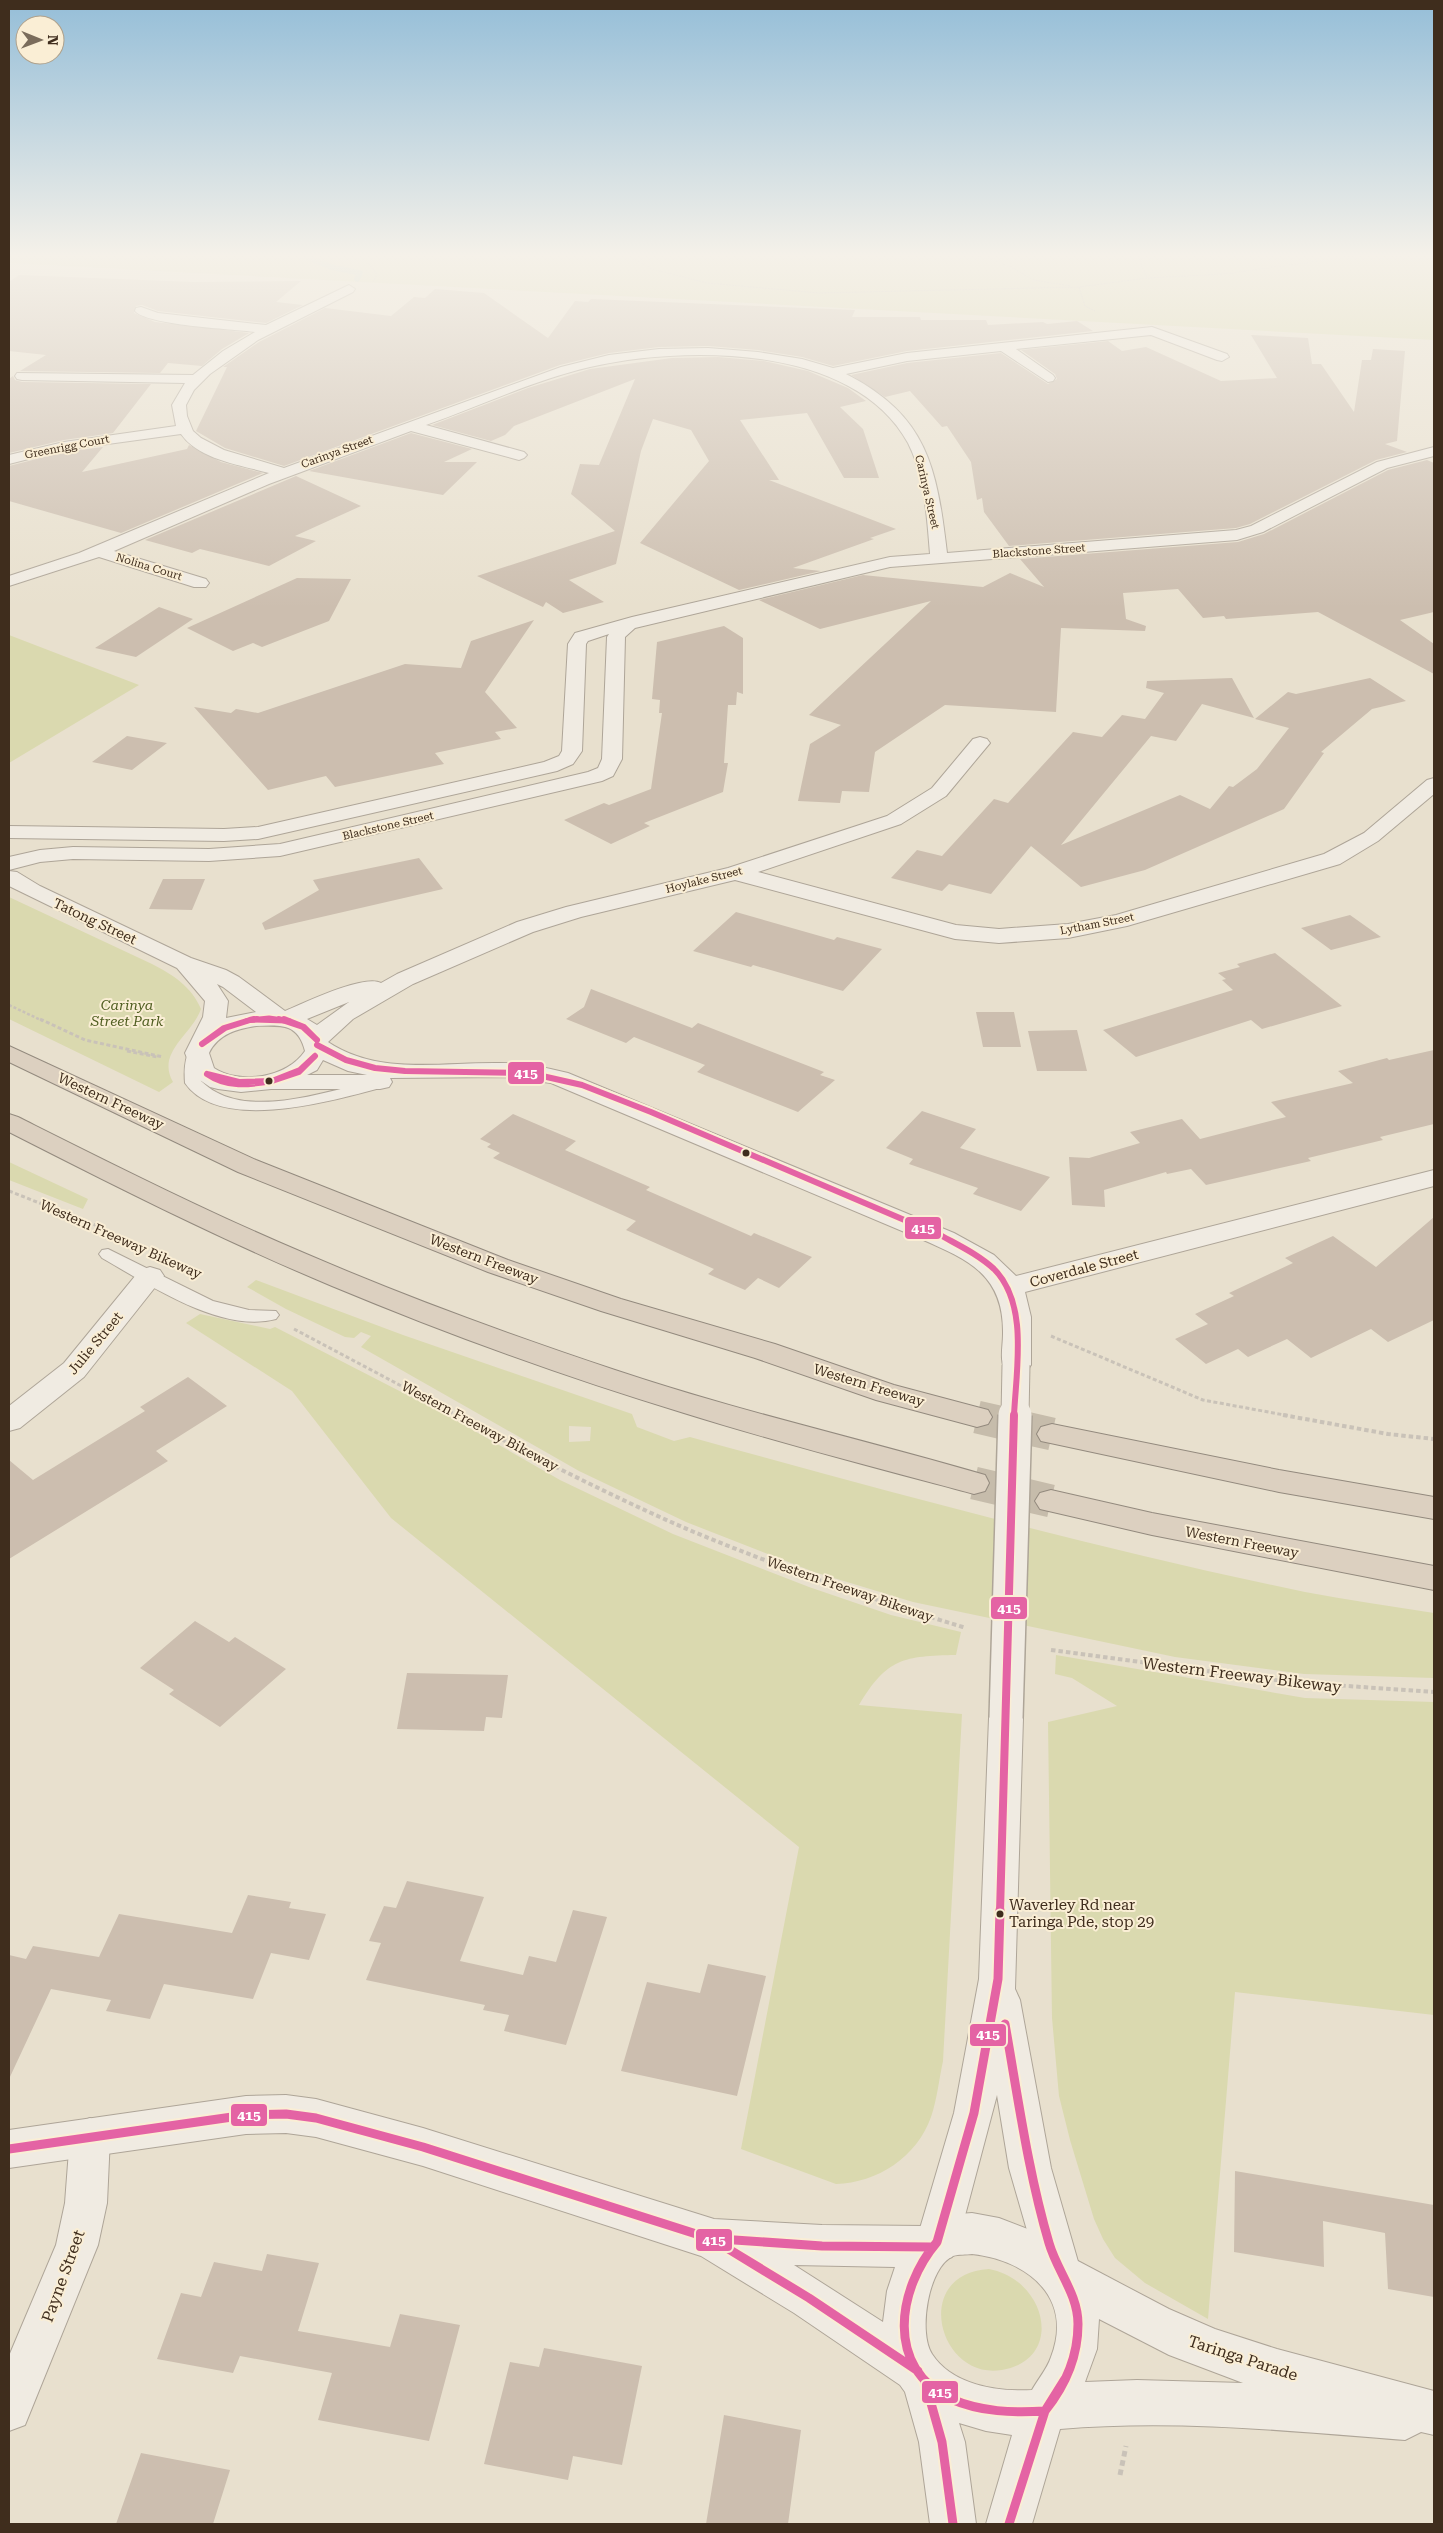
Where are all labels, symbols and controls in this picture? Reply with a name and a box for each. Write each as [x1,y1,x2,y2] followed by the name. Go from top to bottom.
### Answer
[15,15,65,65] north arrow
[45,35,61,46] text: N
[24,432,110,462] street label: Greenrigg Court
[299,433,375,471] street label: Carinya Street
[912,454,942,530] street label: Carinya Street
[992,541,1086,561] street label: Blackstone Street
[114,551,184,583] street label: Nolina Court
[341,809,435,843] street label: Blackstone Street
[664,864,744,896] street label: Hoylake Street
[51,895,139,947] street label: Tatong Street
[1059,910,1135,938] street label: Lytham Street
[90,997,164,1029] park label: Carinya Street Park
[507,1061,545,1085] line badge: 415
[514,1065,538,1081] text: 415
[55,1069,167,1133] street label: Western Freeway
[264,1076,274,1086] unlabelled marker
[741,1148,751,1158] unlabelled marker
[38,1196,205,1282] street label: Western Freeway Bikeway
[904,1216,942,1240] line badge: 415
[911,1220,935,1236] text: 415
[427,1231,541,1287] street label: Western Freeway
[1028,1246,1140,1290] street label: Coverdale Street
[64,1309,126,1377] street label: Julie Street
[812,1361,927,1410] street label: Western Freeway
[399,1378,562,1475] street label: Western Freeway Bikeway
[1184,1523,1301,1561] street label: Western Freeway
[764,1553,936,1625] street label: Western Freeway Bikeway
[990,1596,1028,1620] line badge: 415
[997,1600,1021,1616] text: 415
[1141,1653,1343,1697] street label: Western Freeway Bikeway
[1009,1896,1154,1931] place label: Waverley Rd near Taringa Pde, stop 29
[995,1909,1005,1919] marker: Waverley Rd near Taringa Pde, stop 29
[969,2023,1007,2047] line badge: 415
[976,2026,1000,2042] text: 415
[230,2103,268,2127] line badge: 415
[237,2107,261,2123] text: 415
[38,2227,88,2325] street label: Payne Street
[695,2228,733,2252] line badge: 415
[702,2232,726,2248] text: 415
[1186,2331,1301,2385] street label: Taringa Parade
[921,2380,959,2404] line badge: 415
[928,2384,952,2400] text: 415

